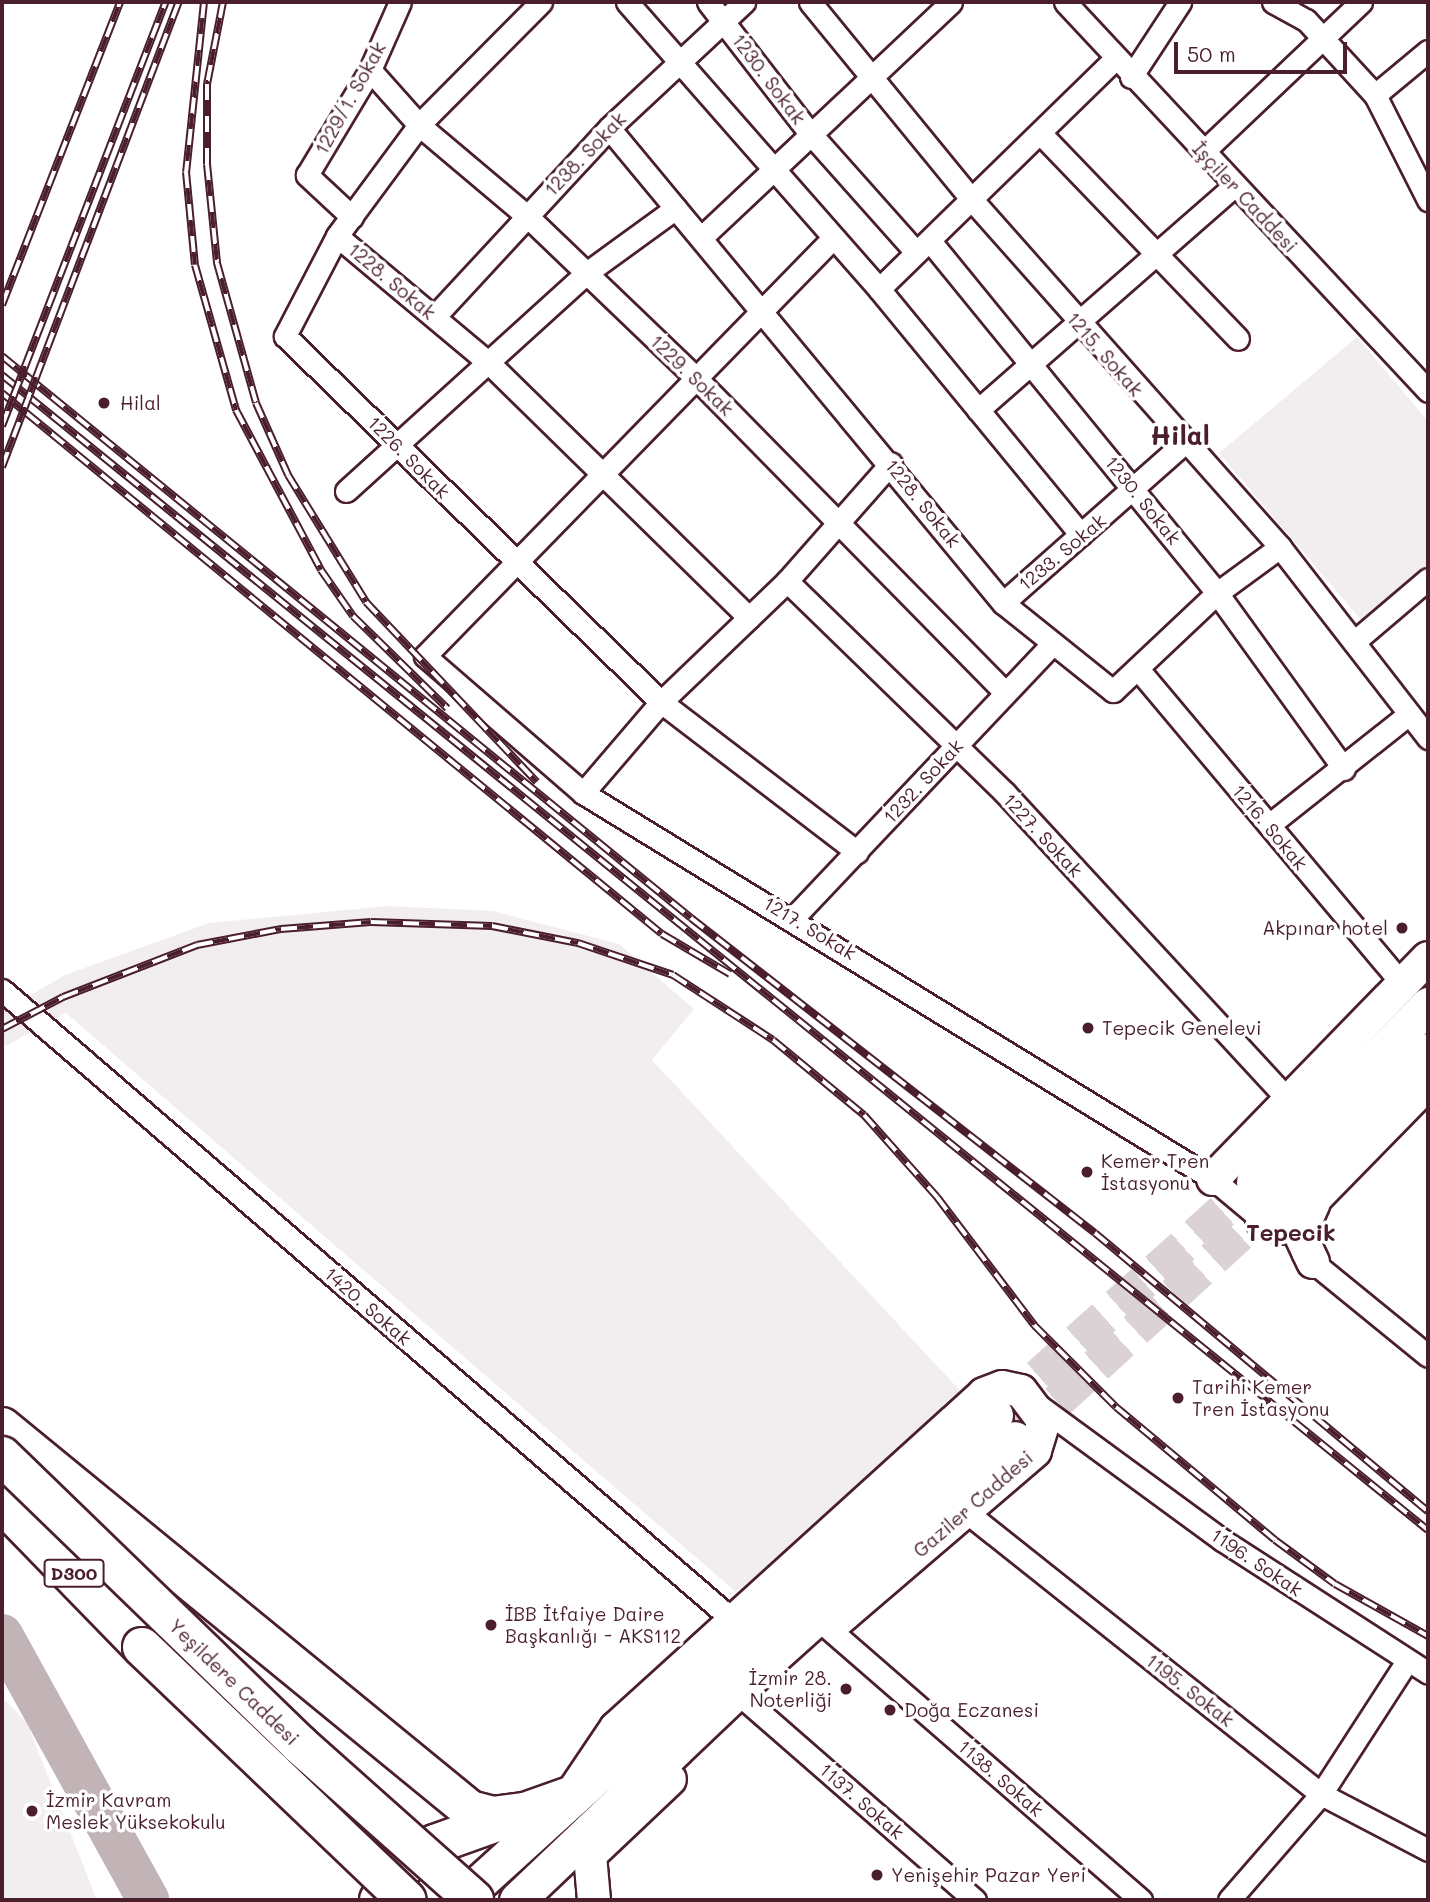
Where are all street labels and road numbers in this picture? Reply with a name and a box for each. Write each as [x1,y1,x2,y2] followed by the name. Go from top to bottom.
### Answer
[728,29,810,129] street label: 1230. Sokak
[310,38,390,158] street label: 1229/1. Sokak
[540,107,630,201] street label: 1238. Sokak
[1188,137,1302,257] street label: İşçiler Caddesi
[344,238,440,324] street label: 1228. Sokak
[1062,307,1148,401] street label: 1215. Sokak
[646,330,738,420] street label: 1229. Sokak
[363,411,455,503] street label: 1226. Sokak
[1100,451,1186,549] street label: 1230. Sokak
[881,454,965,552] street label: 1228. Sokak
[1014,509,1110,595] street label: 1233. Sokak
[878,734,968,828] street label: 1232. Sokak
[1228,780,1312,874] street label: 1216. Sokak
[999,788,1087,882] street label: 1227. Sokak
[760,891,860,965] street label: 1217. Sokak
[320,1262,416,1350] street label: 1420. Sokak
[909,1446,1037,1562] street label: Gaziler Caddesi
[1207,1523,1307,1601] street label: 1196. Sokak
[42,1558,106,1588] road number: D300
[164,1614,304,1750] street label: Yeşildere Caddesi
[1142,1649,1238,1731] street label: 1195. Sokak
[954,1735,1048,1821] street label: 1138. Sokak
[815,1758,909,1844] street label: 1137. Sokak

